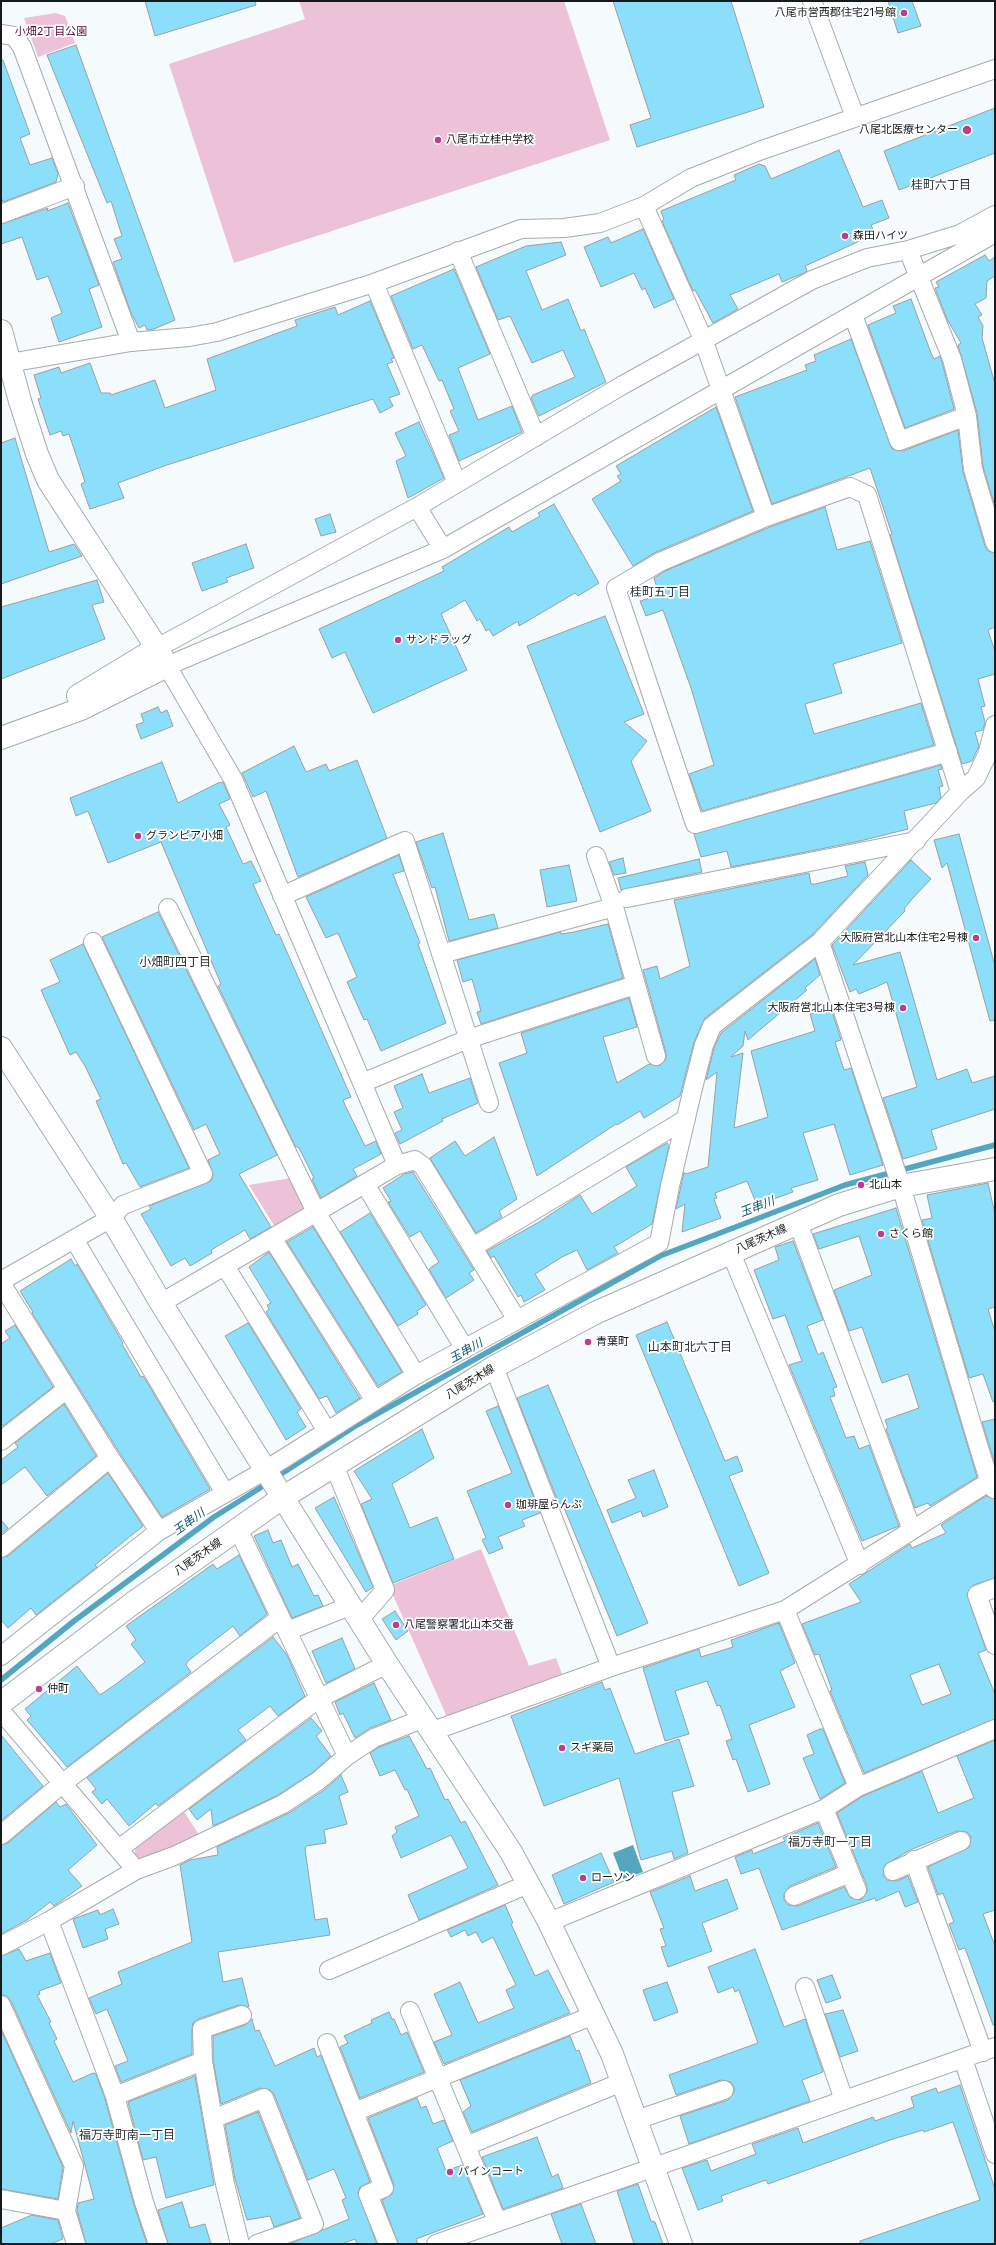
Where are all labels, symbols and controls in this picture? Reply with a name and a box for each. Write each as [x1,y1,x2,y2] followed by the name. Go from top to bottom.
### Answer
[775,6,896,20] place label: 八尾市営西郡住宅21号館
[899,8,909,18] marker: 八尾市営西郡住宅21号館
[15,25,87,39] park label: 小畑2丁目公園
[859,123,958,137] place label: 八尾北医療センター
[961,124,973,136] marker: 八尾北医療センター
[446,133,534,147] place label: 八尾市立桂中学校
[433,135,443,145] marker: 八尾市立桂中学校
[911,178,971,192] district label: 桂町六丁目
[853,229,908,243] place label: 森田ハイツ
[840,231,850,241] marker: 森田ハイツ
[630,585,690,599] district label: 桂町五丁目
[406,633,472,647] place label: サンドラッグ
[393,635,403,645] marker: サンドラッグ
[146,829,223,843] place label: グランピア小畑
[133,831,143,841] marker: グランピア小畑
[840,931,968,945] place label: 大阪府営北山本住宅2号棟
[971,933,981,943] marker: 大阪府営北山本住宅2号棟
[139,955,211,969] district label: 小畑町四丁目
[767,1001,895,1015] place label: 大阪府営北山本住宅3号棟
[898,1003,908,1013] marker: 大阪府営北山本住宅3号棟
[869,1178,902,1192] place label: 北山本
[856,1180,866,1190] marker: 北山本
[738,1194,776,1220] water label: 玉串川
[733,1222,789,1256] street label: 八尾茨木線
[889,1227,933,1241] place label: さくら館
[876,1229,886,1239] marker: さくら館
[596,1335,629,1349] place label: 青葉町
[447,1336,485,1366] water label: 玉串川
[583,1337,593,1347] marker: 青葉町
[648,1340,732,1354] district label: 山本町北六丁目
[443,1362,497,1402] street label: 八尾茨木線
[516,1498,582,1512] place label: 珈琲屋らんぷ
[503,1500,513,1510] marker: 珈琲屋らんぷ
[170,1506,208,1538] water label: 玉串川
[172,1536,224,1578] street label: 八尾茨木線
[404,1618,514,1632] place label: 八尾警察署北山本交番
[391,1620,401,1630] marker: 八尾警察署北山本交番
[47,1682,69,1696] place label: 仲町
[34,1684,44,1694] marker: 仲町
[570,1741,614,1755] place label: スギ薬局
[557,1743,567,1753] marker: スギ薬局
[788,1835,872,1849] district label: 福万寺町一丁目
[591,1871,635,1885] place label: ローソン
[578,1873,588,1883] marker: ローソン
[79,2128,175,2142] district label: 福万寺町南一丁目
[458,2165,524,2179] place label: パインコート
[445,2167,455,2177] marker: パインコート

